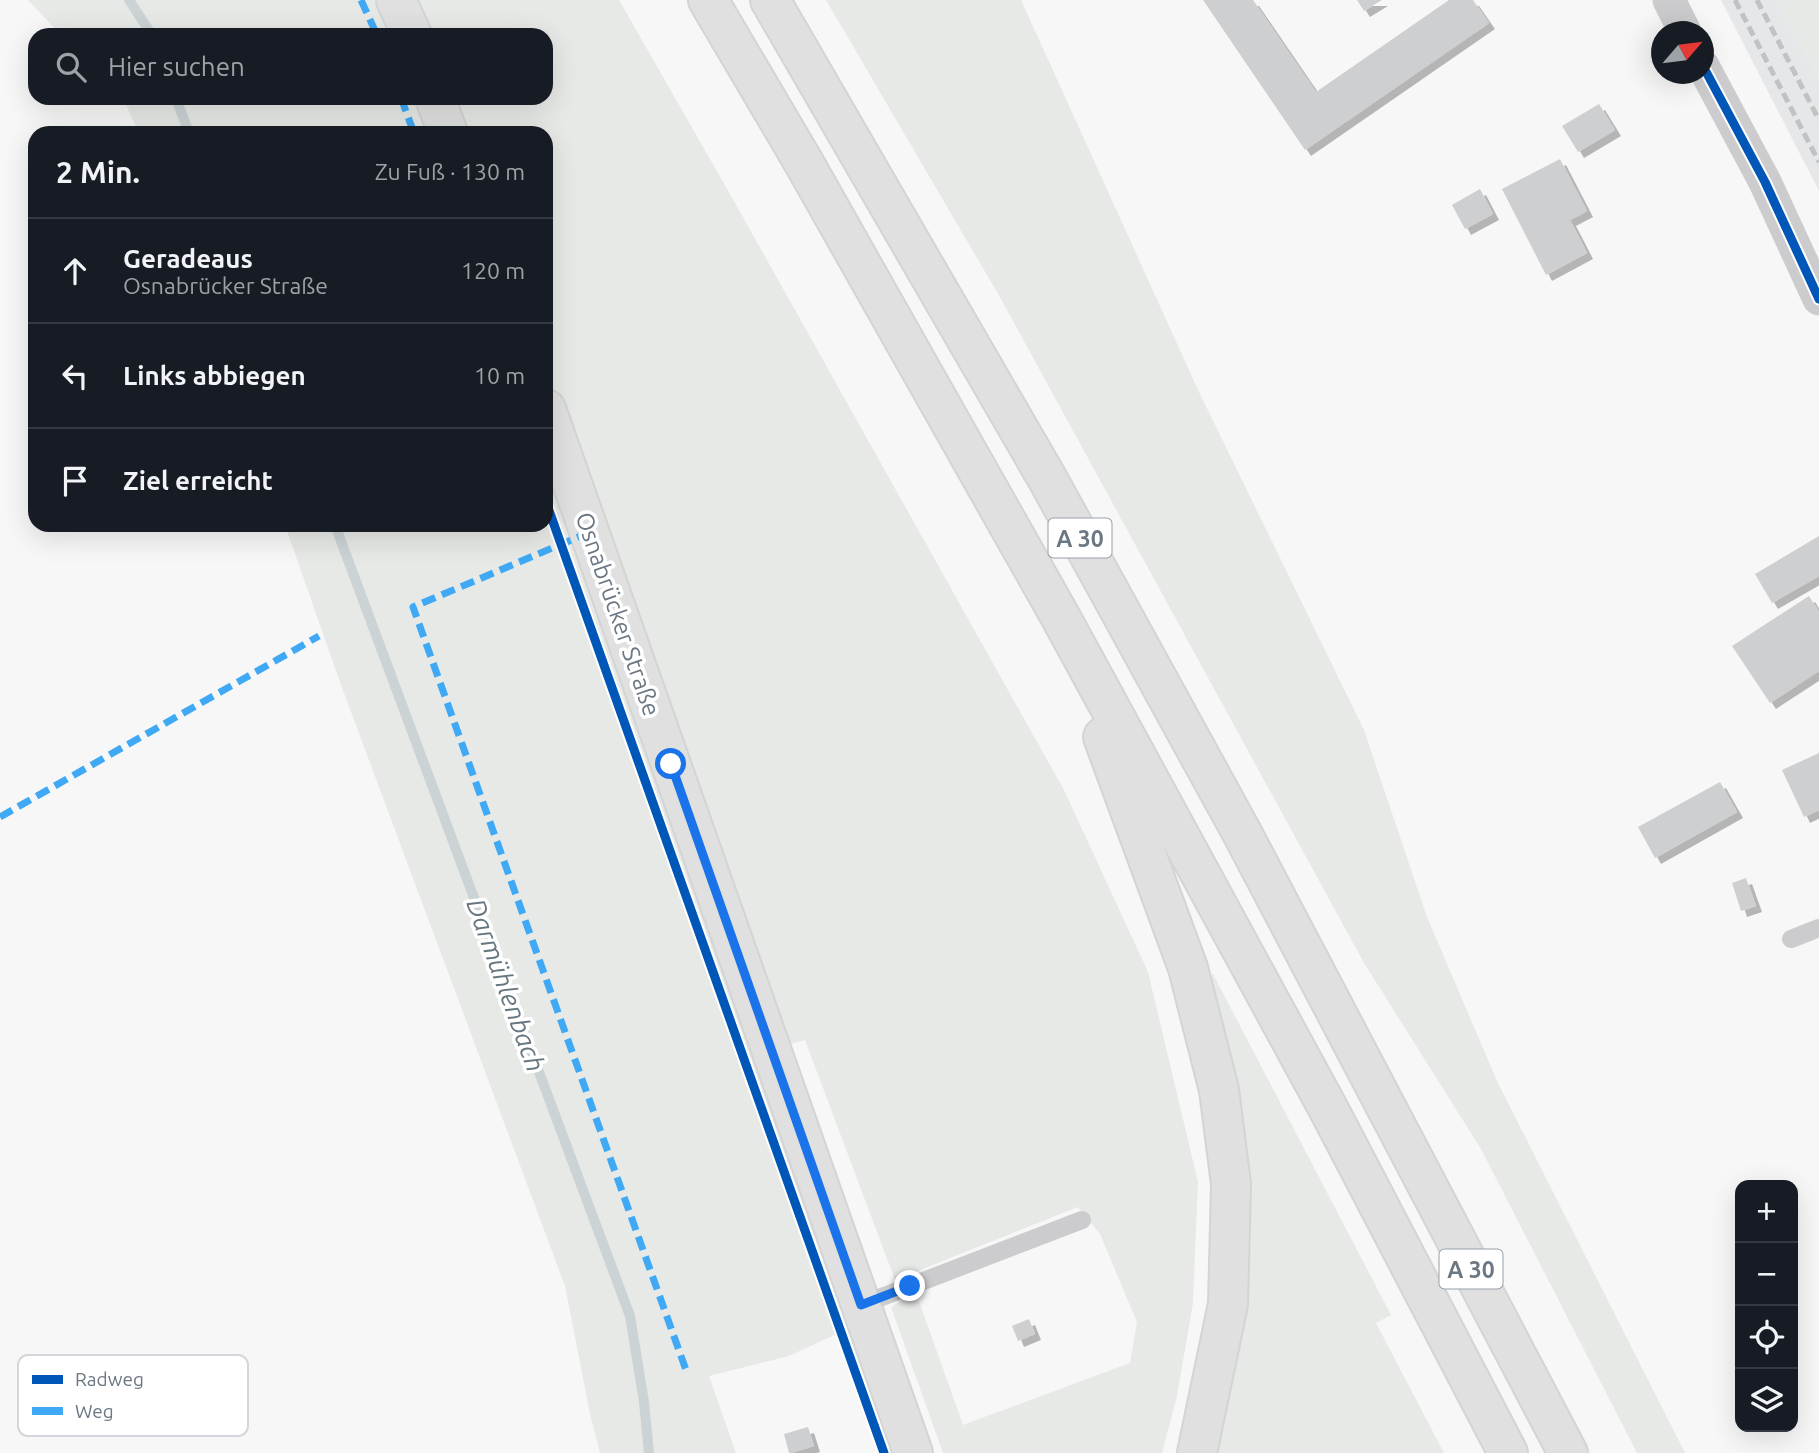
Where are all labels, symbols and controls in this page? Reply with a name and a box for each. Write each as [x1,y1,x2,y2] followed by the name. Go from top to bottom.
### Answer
[1651,21,1714,84] north arrow
[28,28,553,105] search box
[52,48,90,86] icon: search
[108,52,245,81] text: Hier suchen
[56,155,140,189] text: 2 Min.
[375,159,525,184] text: Zu Fuß · 130 m
[123,244,253,273] text: Geradeaus
[56,252,94,290] icon: ahead
[461,258,525,283] text: 120 m
[123,273,328,298] text: Osnabrücker Straße
[56,357,94,395] icon: left
[123,361,306,390] text: Links abbiegen
[474,363,525,388] text: 10 m
[56,462,94,500] icon: arrive
[123,466,273,495] text: Ziel erreicht
[570,509,666,719] street label: Osnabrücker Straße
[1048,518,1112,558] road number: A 30
[655,748,686,779] route start
[461,895,551,1075] water label: Darmühlenbach
[1735,1180,1798,1432] map controls
[1735,1180,1798,1243] button: +
[1735,1243,1798,1306] button: −
[1440,1250,1502,1288] road number: A 30
[894,1270,925,1301] route end
[1735,1306,1798,1369] button: locate
[18,1355,248,1436] legend
[75,1368,144,1390] text: Radweg
[1735,1369,1798,1432] button: layers
[75,1400,114,1422] text: Weg

